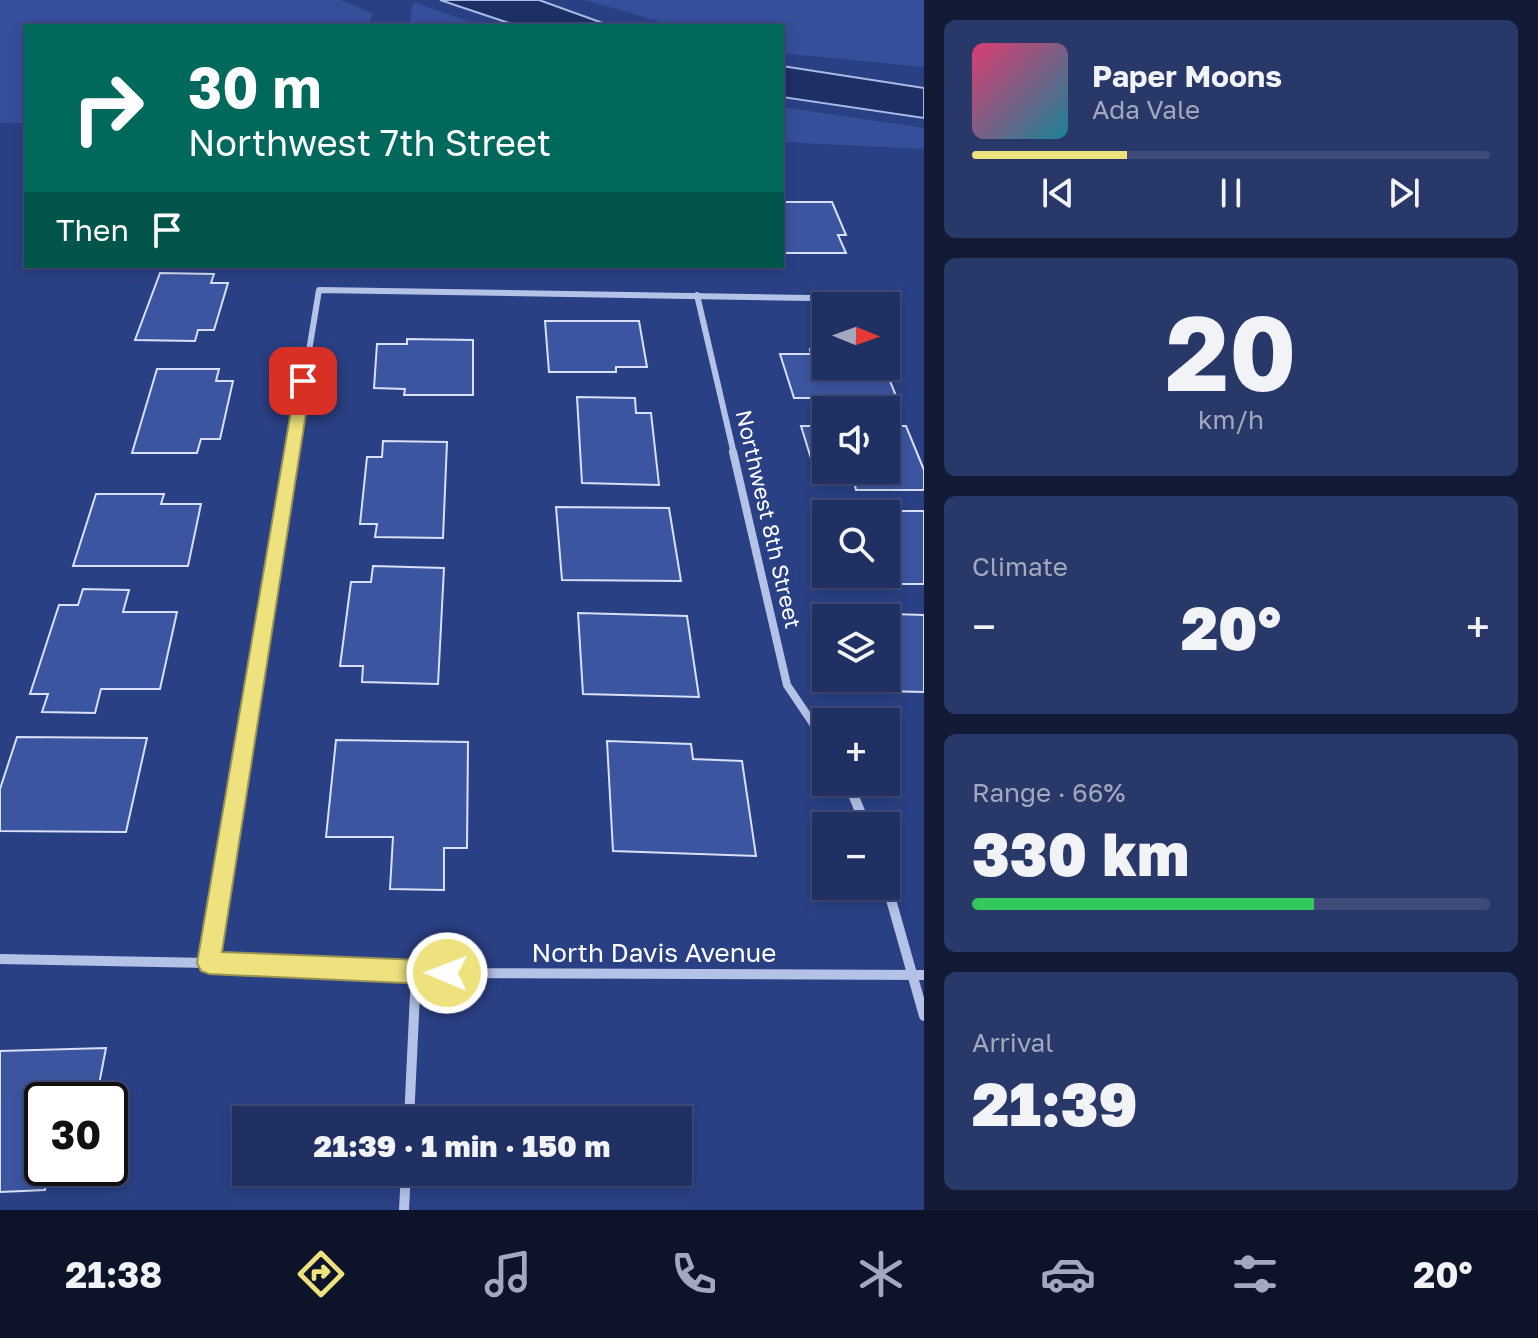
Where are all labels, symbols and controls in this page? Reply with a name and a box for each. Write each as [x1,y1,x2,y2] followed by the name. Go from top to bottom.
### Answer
[188,53,322,120] text: 30 m
[56,56,160,160] icon: right
[1092,58,1282,94] text: Paper Moons
[1092,94,1200,125] text: Ada Vale
[188,121,551,164] text: Northwest 7th Street
[1036,171,1080,215] icon: previous
[1209,171,1253,215] icon: pause
[1382,171,1426,215] icon: next
[145,208,189,252] icon: arrive
[56,212,129,248] text: Then
[1165,289,1297,414] text: 20
[812,292,900,380] north arrow
[812,292,900,900] map controls
[269,347,337,415] pin
[281,359,325,403] icon: arrive
[812,396,900,484] button: sound
[1198,404,1264,435] text: km/h
[731,407,807,631] street label: Northwest 8th Street
[812,500,900,588] button: search
[972,551,1068,582] text: Climate
[1181,591,1281,663] text: 20°
[972,600,996,653] text: −
[1466,600,1490,653] text: +
[812,604,900,692] button: layers
[812,708,900,796] button: +
[972,777,1125,808] text: Range · 66%
[812,812,900,900] button: −
[972,817,1189,889] text: 330 km
[405,931,489,1015] position arrow
[532,937,776,968] street label: North Davis Avenue
[972,1027,1053,1058] text: Arrival
[972,1067,1137,1139] text: 21:39
[24,1082,128,1186] speed limit sign: 30
[314,1128,610,1164] text: 21:39 · 1 min · 150 m
[293,1246,349,1302] icon: directions
[480,1246,536,1302] icon: music
[666,1246,722,1302] icon: phone
[853,1246,909,1302] icon: climate
[1040,1246,1096,1302] icon: car
[1227,1246,1283,1302] icon: filters
[65,1253,162,1296] text: 21:38
[1413,1253,1473,1296] text: 20°

